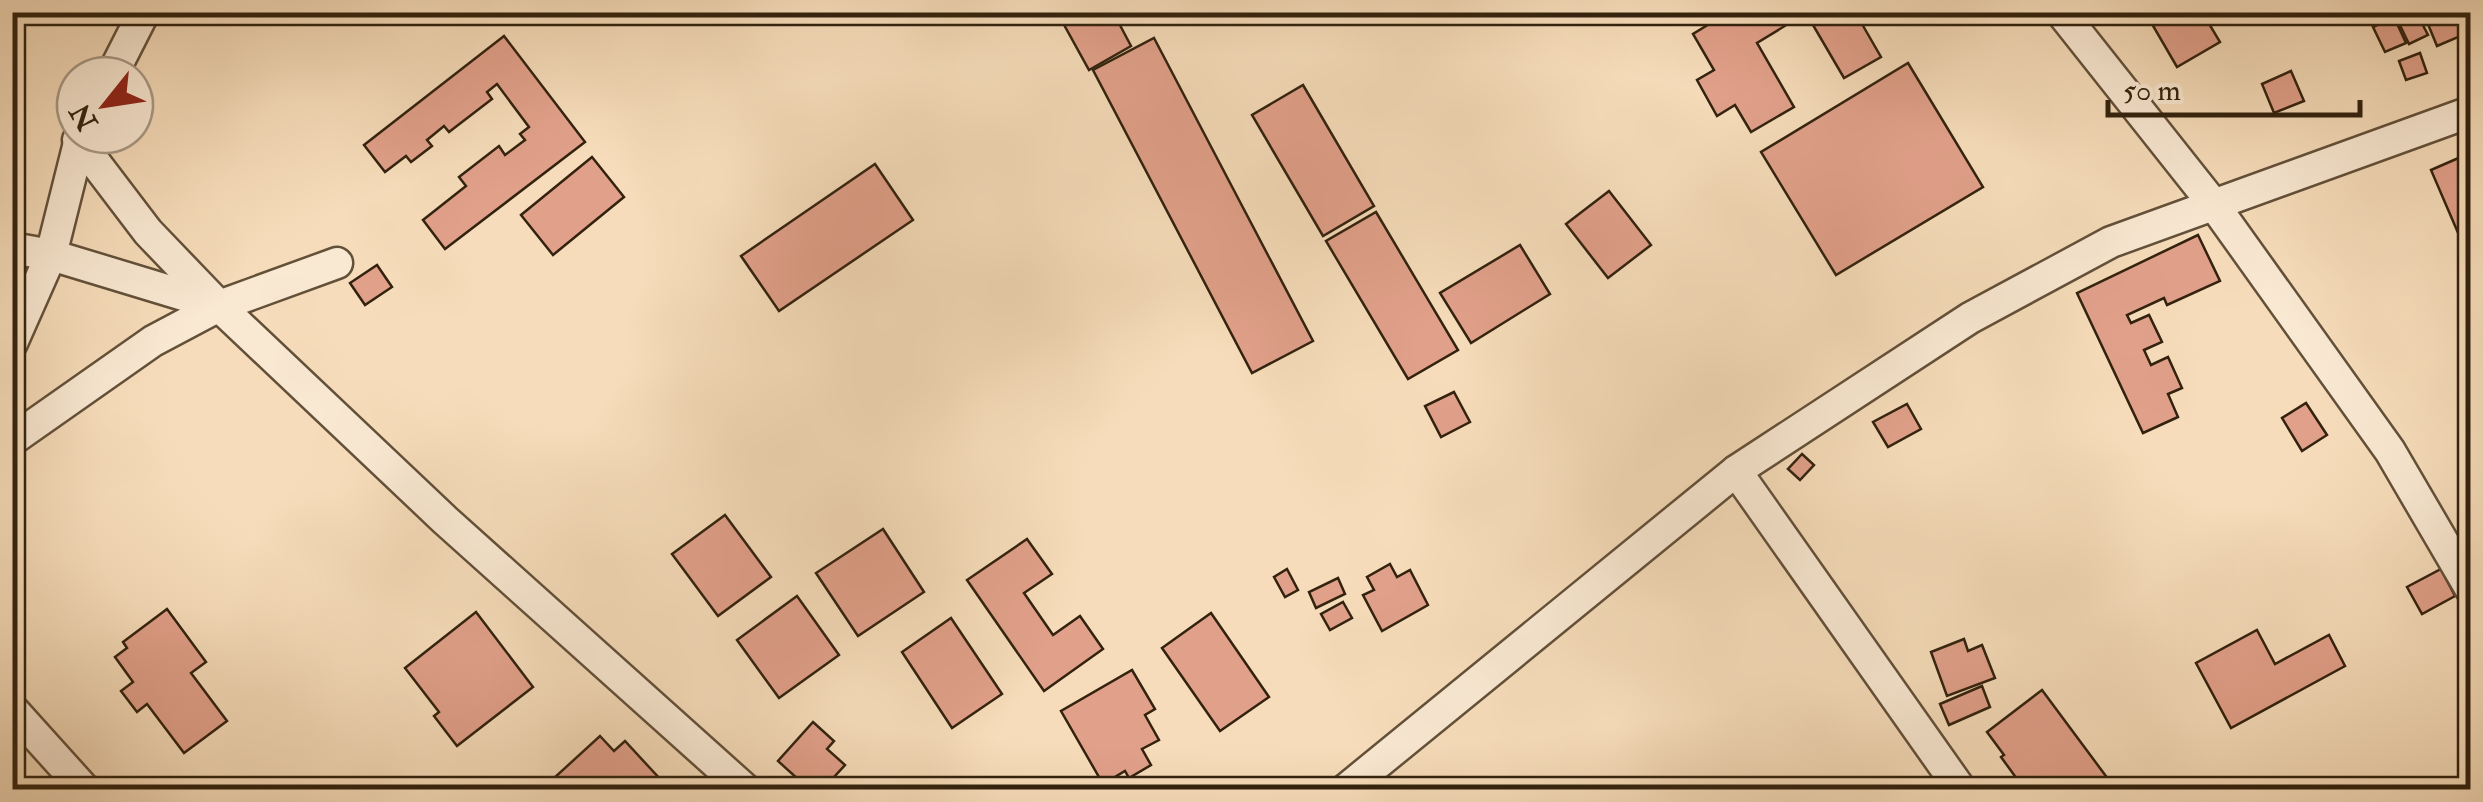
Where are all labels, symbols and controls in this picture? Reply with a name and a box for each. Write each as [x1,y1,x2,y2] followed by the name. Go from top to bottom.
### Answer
[55,55,155,155] north arrow
[2108,55,2360,117] scale bar
[2123,72,2181,109] text: 50 m
[63,96,107,137] text: N

